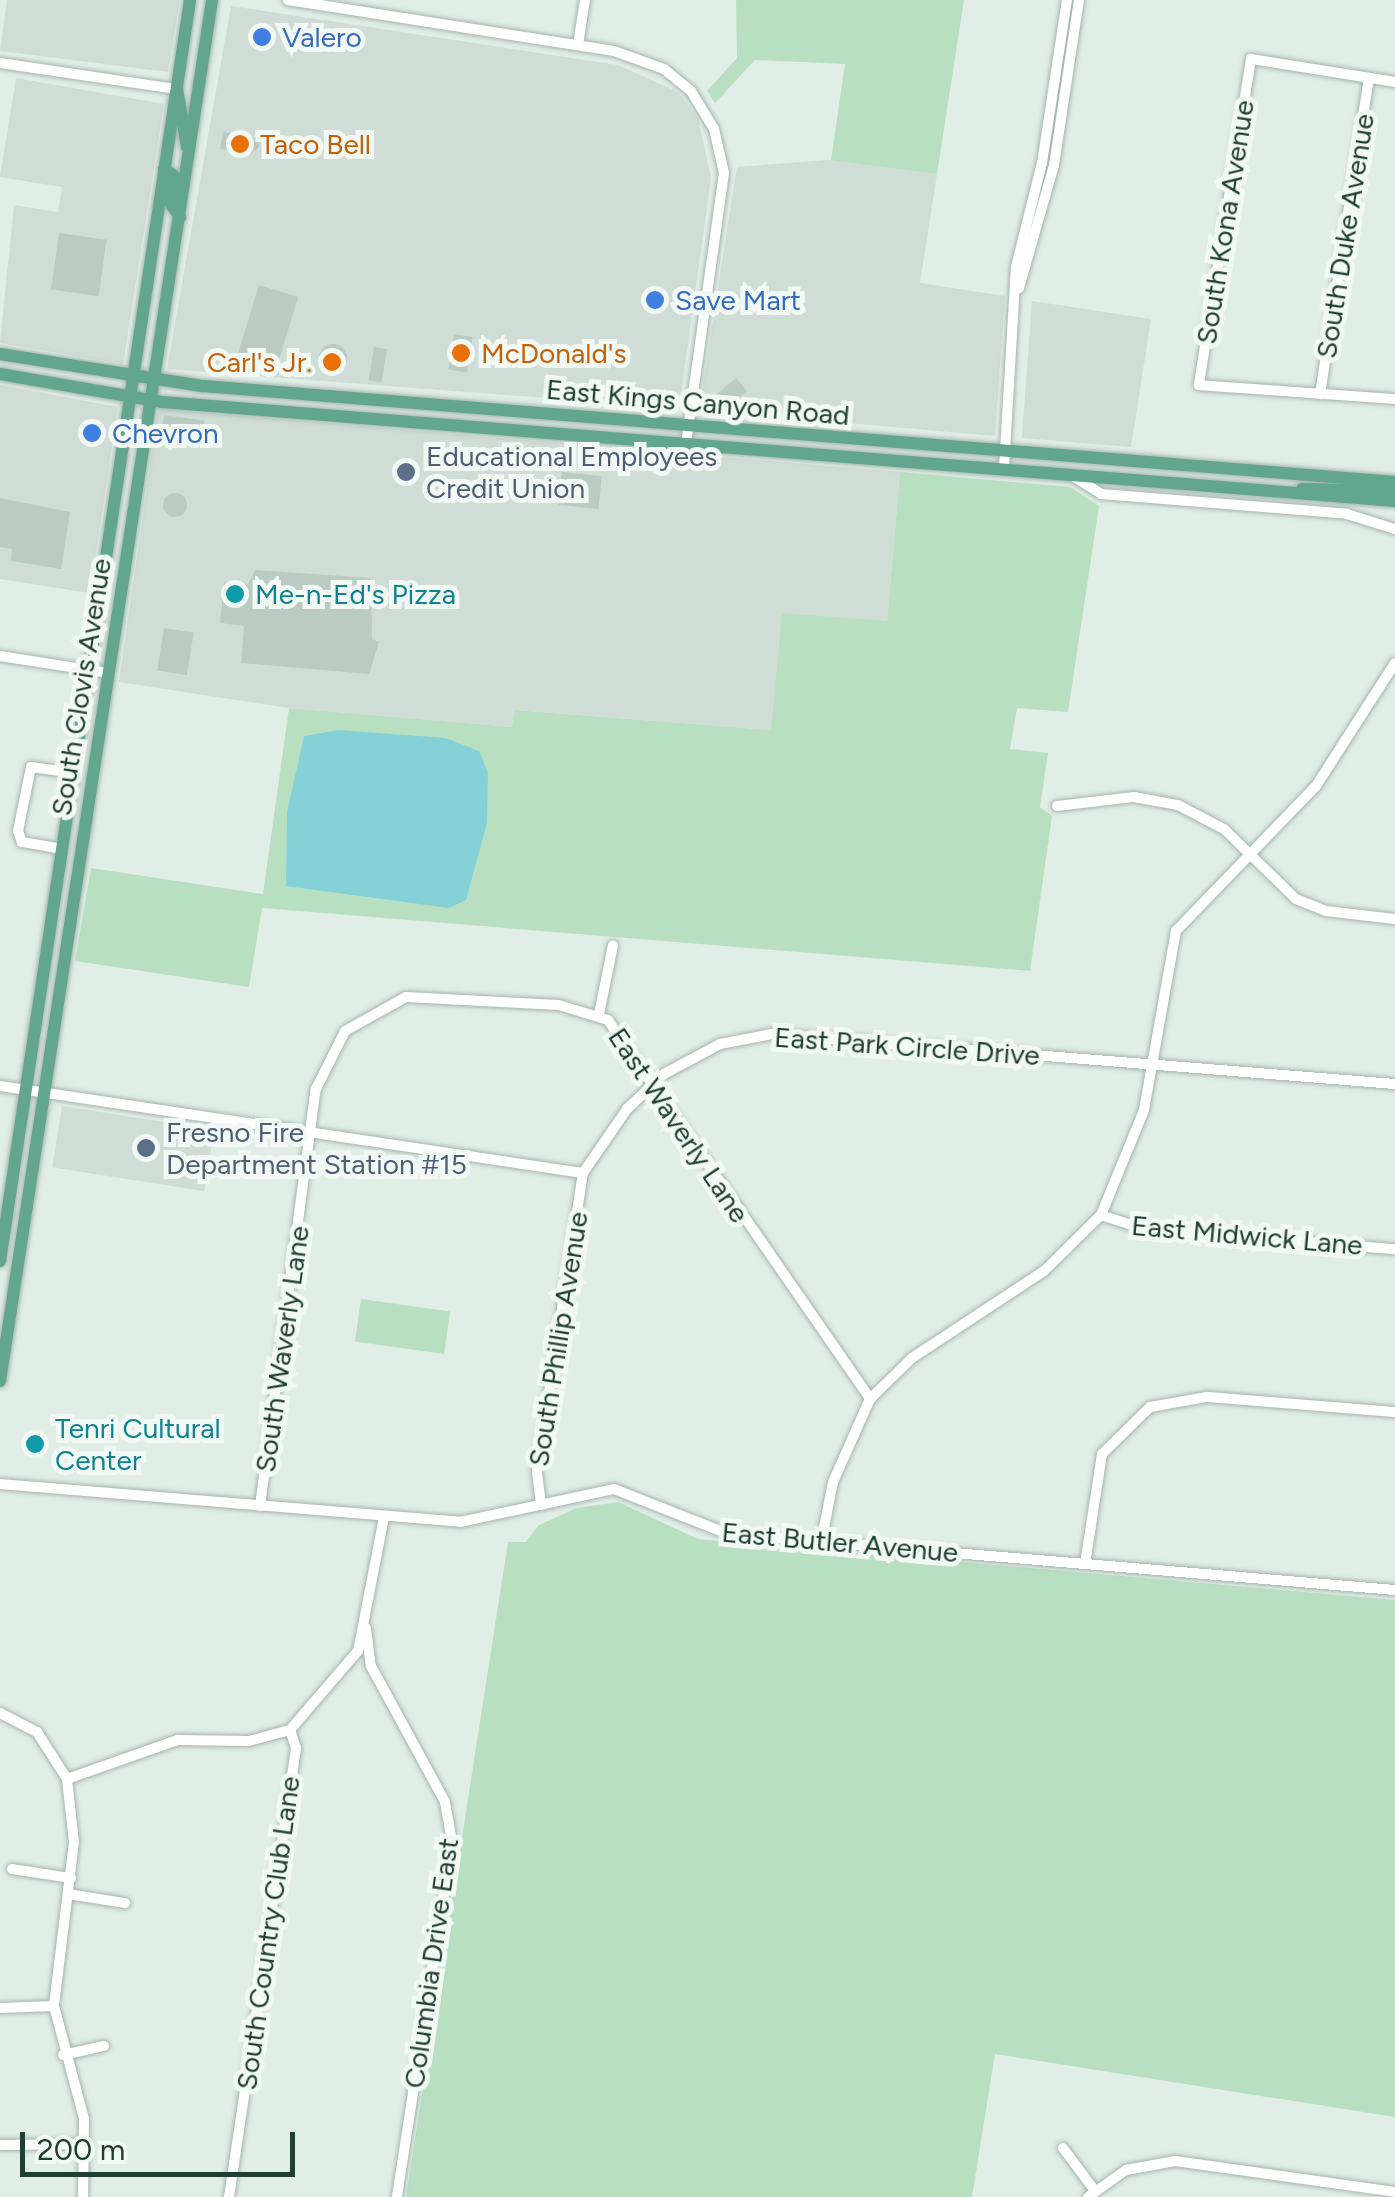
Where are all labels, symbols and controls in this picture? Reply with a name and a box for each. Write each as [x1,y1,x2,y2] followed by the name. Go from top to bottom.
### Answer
[282,20,362,54] place label: Valero
[251,26,273,48] marker: Valero
[1189,98,1261,346] street label: South Kona Avenue
[1309,111,1381,361] street label: South Duke Avenue
[260,127,371,161] place label: Taco Bell
[229,133,251,155] marker: Taco Bell
[675,283,801,317] place label: Save Mart
[644,289,666,311] marker: Save Mart
[481,336,626,370] place label: McDonald's
[450,342,472,364] marker: McDonald's
[207,345,312,379] place label: Carl's Jr.
[321,351,343,373] marker: Carl's Jr.
[545,372,851,432] street label: East Kings Canyon Road
[112,416,219,450] place label: Chevron
[81,422,103,444] marker: Chevron
[426,439,717,505] place label: Educational Employees Credit Union
[395,461,417,483] marker: Educational Employees Credit Union
[44,556,118,818] street label: South Clovis Avenue
[255,577,456,611] place label: Me-n-Ed's Pizza
[224,583,246,605] marker: Me-n-Ed's Pizza
[773,1020,1041,1072] street label: East Park Circle Drive
[601,1021,757,1229] street label: East Waverly Lane
[166,1115,467,1181] place label: Fresno Fire Department Station #15
[135,1137,157,1159] marker: Fresno Fire Department Station #15
[1130,1208,1364,1262] street label: East Midwick Lane
[521,1209,595,1469] street label: South Phillip Avenue
[248,1224,316,1474] street label: South Waverly Lane
[55,1411,221,1477] place label: Tenri Cultural Center
[24,1433,46,1455] marker: Tenri Cultural Center
[720,1515,960,1569] street label: East Butler Avenue
[229,1774,307,2092] street label: South Country Club Lane
[397,1836,465,2090] street label: Columbia Drive East
[25,2112,300,2174] scale bar
[37,2131,125,2168] text: 200 m

